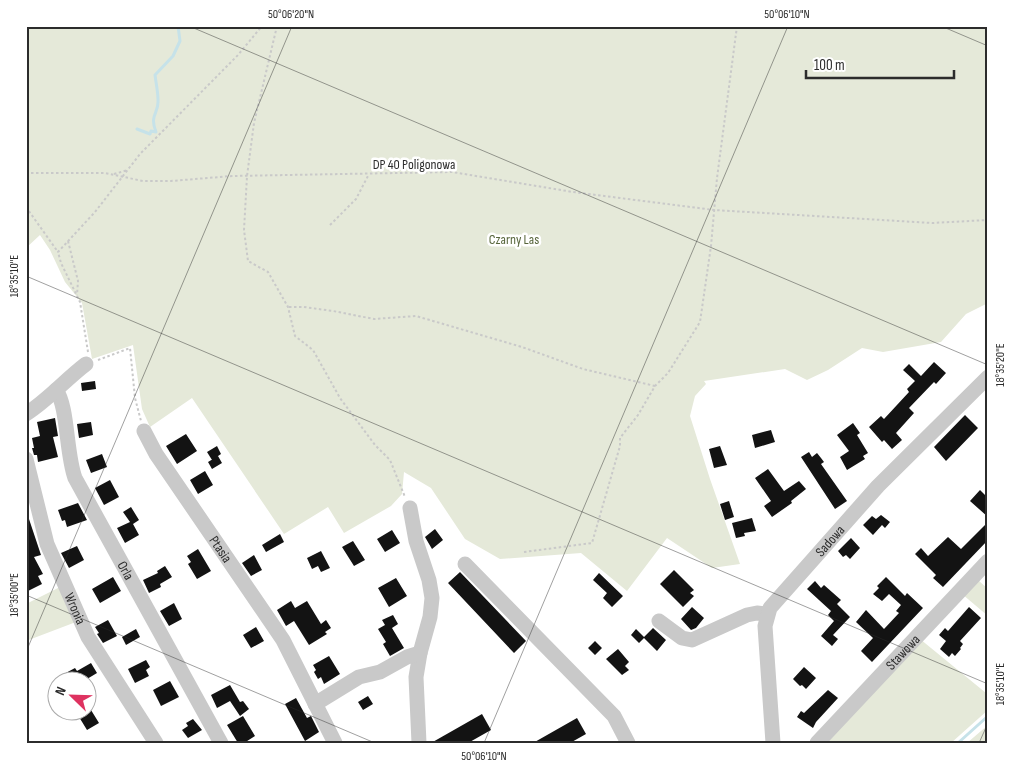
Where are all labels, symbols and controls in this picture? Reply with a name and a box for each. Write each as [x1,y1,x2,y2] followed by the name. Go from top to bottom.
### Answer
[268,7,314,22] text: 50°06'20"N
[764,7,810,22] text: 50°06'10"N
[806,48,954,80] scale bar
[814,56,845,75] text: 100 m
[373,156,455,173] street label: DP 40 Poligonowa
[489,231,539,248] park label: Czarny Las
[7,255,22,297] text: 18°35'10"E
[993,343,1008,387] text: 18°35'20"E
[812,522,848,560] street label: Sadowa
[205,533,236,566] street label: Ptasia
[113,558,137,583] street label: Orla
[7,573,22,617] text: 18°35'00"E
[61,590,89,627] street label: Wronia
[882,631,924,673] street label: Stawowa
[993,663,1008,705] text: 18°35'10"E
[48,672,98,722] north arrow
[51,684,70,698] text: N
[461,749,507,764] text: 50°06'10"N

